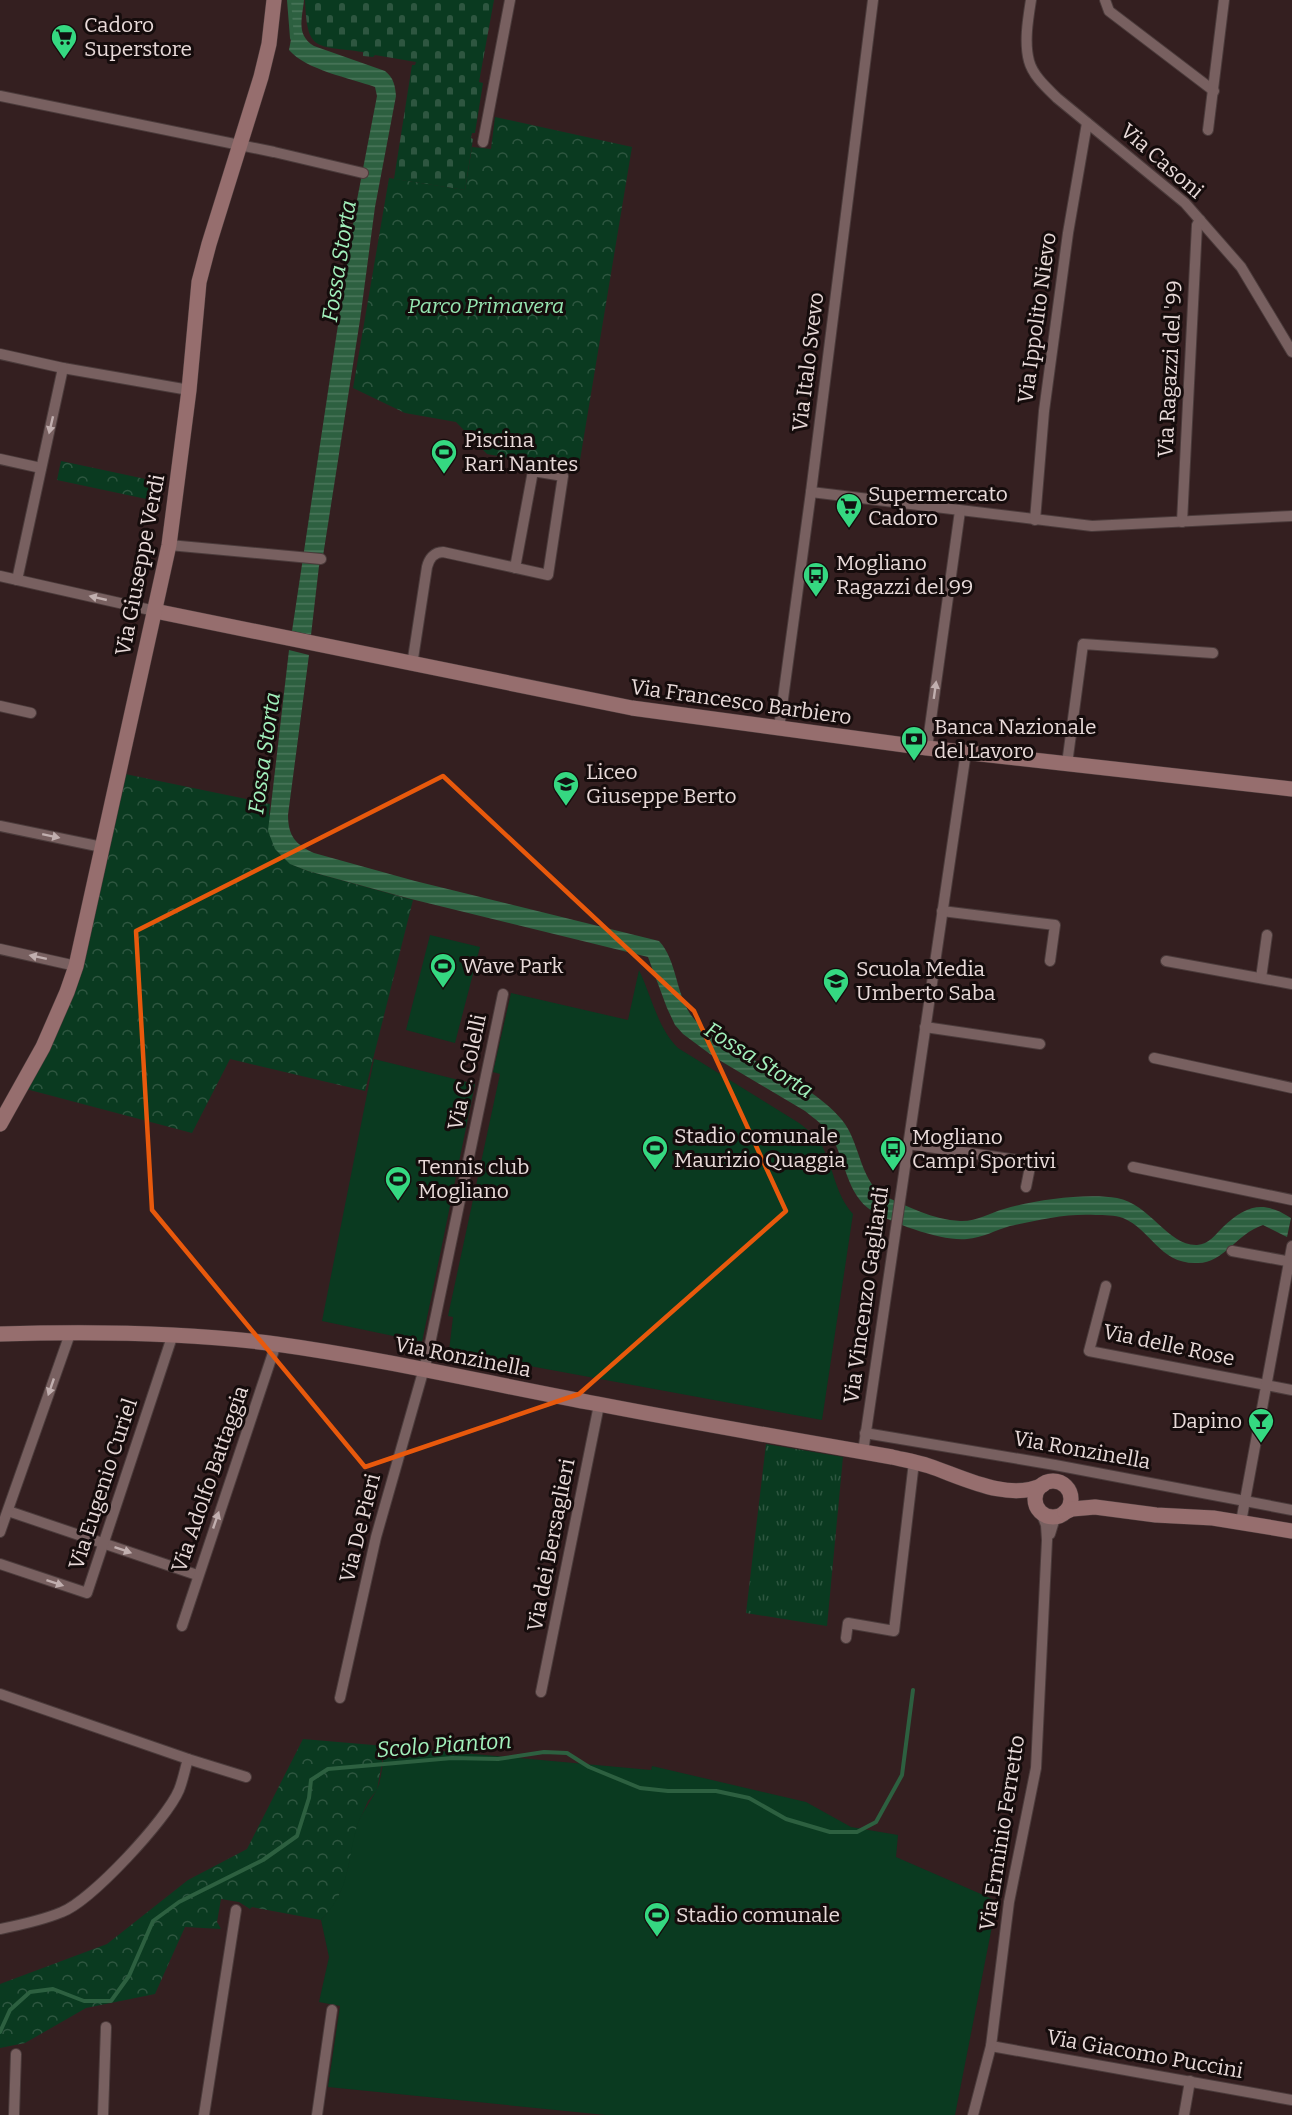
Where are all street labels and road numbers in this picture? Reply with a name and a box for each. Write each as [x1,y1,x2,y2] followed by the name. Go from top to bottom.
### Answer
[1115,118,1209,204] street label: Via Casoni
[1012,231,1062,405] street label: Via Ippolito Nievo
[1152,280,1188,458] street label: Via Ragazzi del '99
[787,291,829,433] street label: Via Italo Svevo
[110,472,170,658] street label: Via Giuseppe Verdi
[629,674,853,730] street label: Via Francesco Barbiero
[442,1012,492,1132] street label: Via C. Colelli
[838,1185,894,1405] street label: Via Vincenzo Gagliardi
[1101,1318,1237,1372] street label: Via delle Rose
[393,1331,534,1383] street label: Via Ronzinella
[166,1382,254,1576] street label: Via Adolfo Battaggia
[63,1395,143,1573] street label: Via Eugenio Curiel
[1012,1425,1153,1475] street label: Via Ronzinella
[521,1456,581,1634] street label: Via dei Bersaglieri
[334,1471,386,1585] street label: Via De Pieri
[974,1733,1030,1933] street label: Via Erminio Ferretto
[1045,2024,1245,2084] street label: Via Giacomo Puccini

